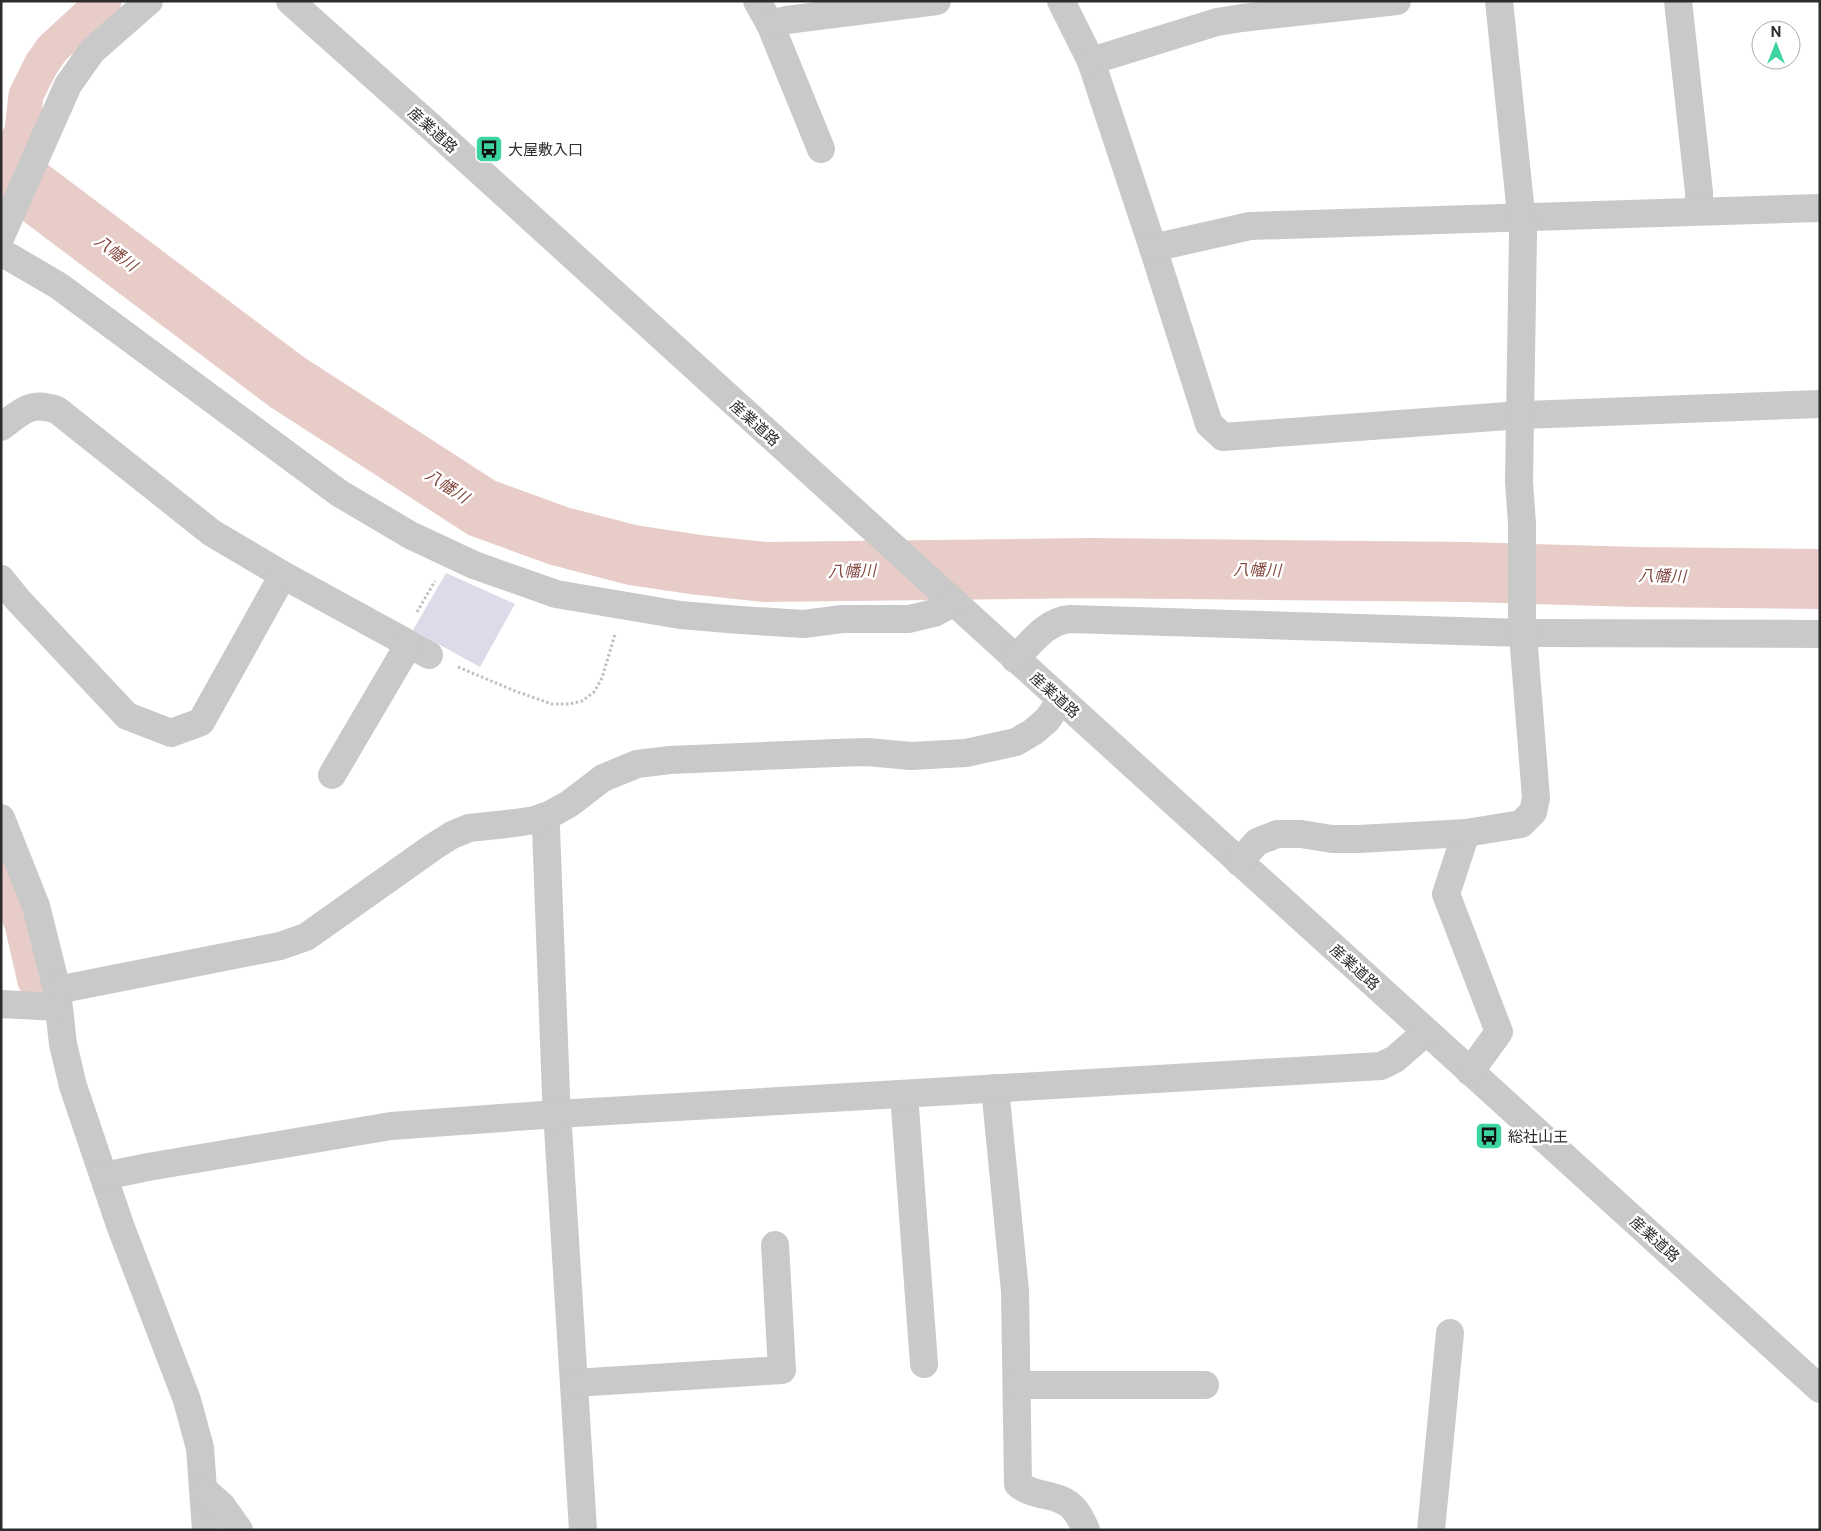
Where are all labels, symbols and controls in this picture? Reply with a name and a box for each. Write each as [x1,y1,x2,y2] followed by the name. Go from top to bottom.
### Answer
[1751,20,1801,70] north arrow
[1771,24,1781,40] text: N
[405,104,461,156] street label: 産業道路
[474,134,504,164] bus stop icon: 大屋敷入口
[508,141,583,158] place label: 大屋敷入口
[91,231,142,276] water label: 八幡川
[727,397,783,449] street label: 産業道路
[422,465,474,508] water label: 八幡川
[1233,560,1283,580] water label: 八幡川
[828,561,878,581] water label: 八幡川
[1638,566,1688,586] water label: 八幡川
[1027,669,1083,721] street label: 産業道路
[1327,941,1383,993] street label: 産業道路
[1474,1121,1504,1151] bus stop icon: 総社山王
[1508,1128,1568,1145] place label: 総社山王
[1627,1213,1683,1265] street label: 産業道路

